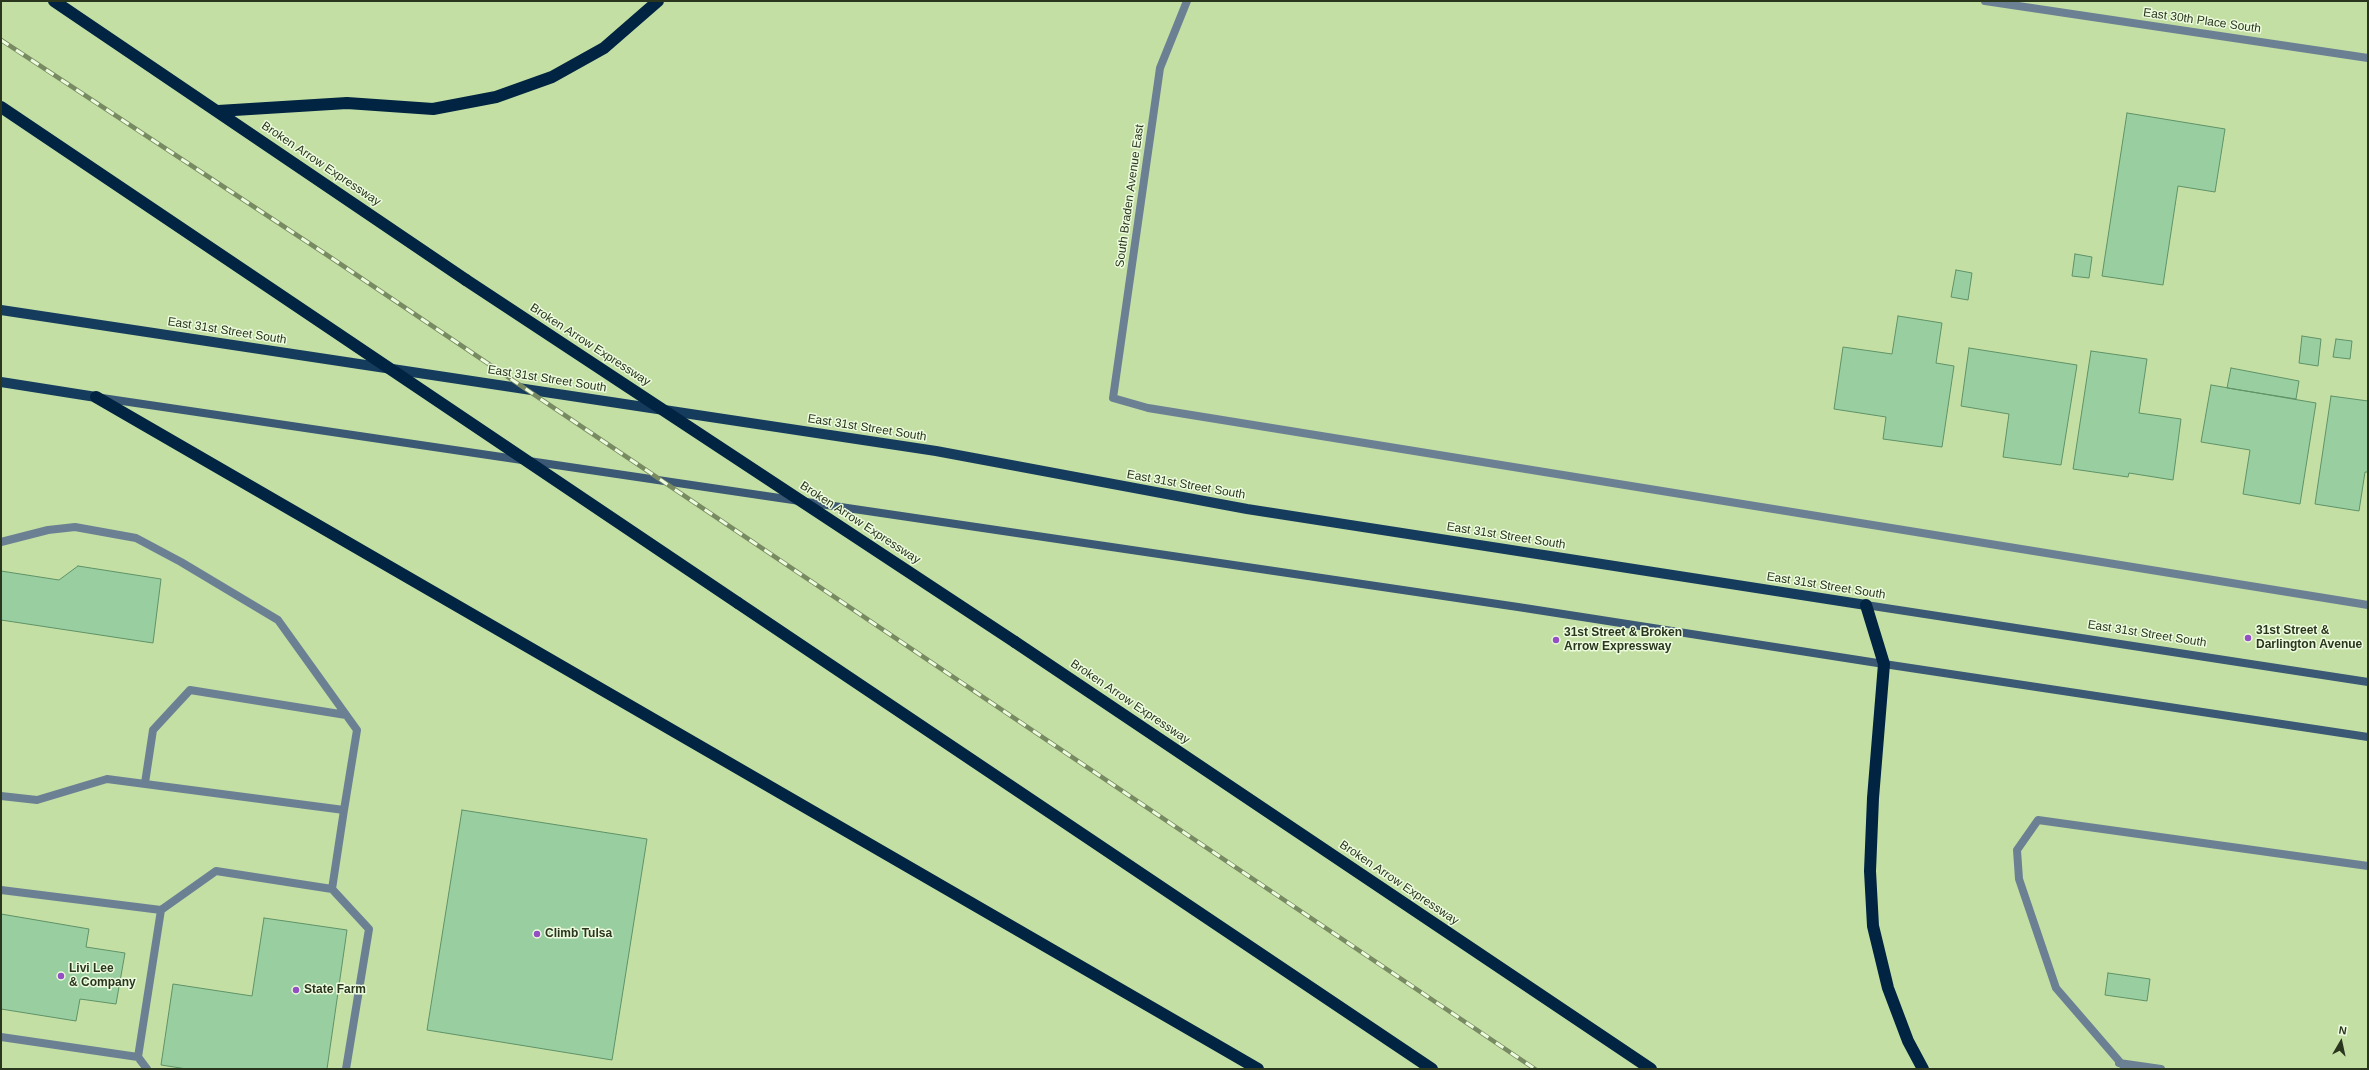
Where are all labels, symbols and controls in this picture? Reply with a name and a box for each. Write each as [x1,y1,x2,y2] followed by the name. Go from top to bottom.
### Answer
[2142,6,2262,36] street label: East 30th Place South
[259,119,383,209] street label: Broken Arrow Expressway
[1113,123,1147,269] street label: South Braden Avenue East
[527,301,653,389] street label: Broken Arrow Expressway
[167,314,287,348] street label: East 31st Street South
[487,362,607,396] street label: East 31st Street South
[807,411,927,445] street label: East 31st Street South
[1126,467,1246,503] street label: East 31st Street South
[797,479,923,567] street label: Broken Arrow Expressway
[1446,519,1566,553] street label: East 31st Street South
[1766,569,1886,603] street label: East 31st Street South
[2087,617,2207,651] street label: East 31st Street South
[2256,624,2362,652] place label: 31st Street & Darlington Avenue
[1564,626,1682,654] place label: 31st Street & Broken Arrow Expressway
[2243,633,2253,643] marker: 31st Street & Darlington Avenue
[1551,635,1561,645] marker: 31st Street & Broken Arrow Expressway
[1068,657,1192,747] street label: Broken Arrow Expressway
[1337,838,1461,928] street label: Broken Arrow Expressway
[545,927,612,941] place label: Climb Tulsa
[532,929,542,939] marker: Climb Tulsa
[69,962,136,990] place label: Livi Lee & Company
[56,971,66,981] marker: Livi Lee & Company
[304,983,366,997] place label: State Farm
[291,985,301,995] marker: State Farm
[2321,1022,2361,1062] north arrow
[2338,1024,2348,1037] text: N

